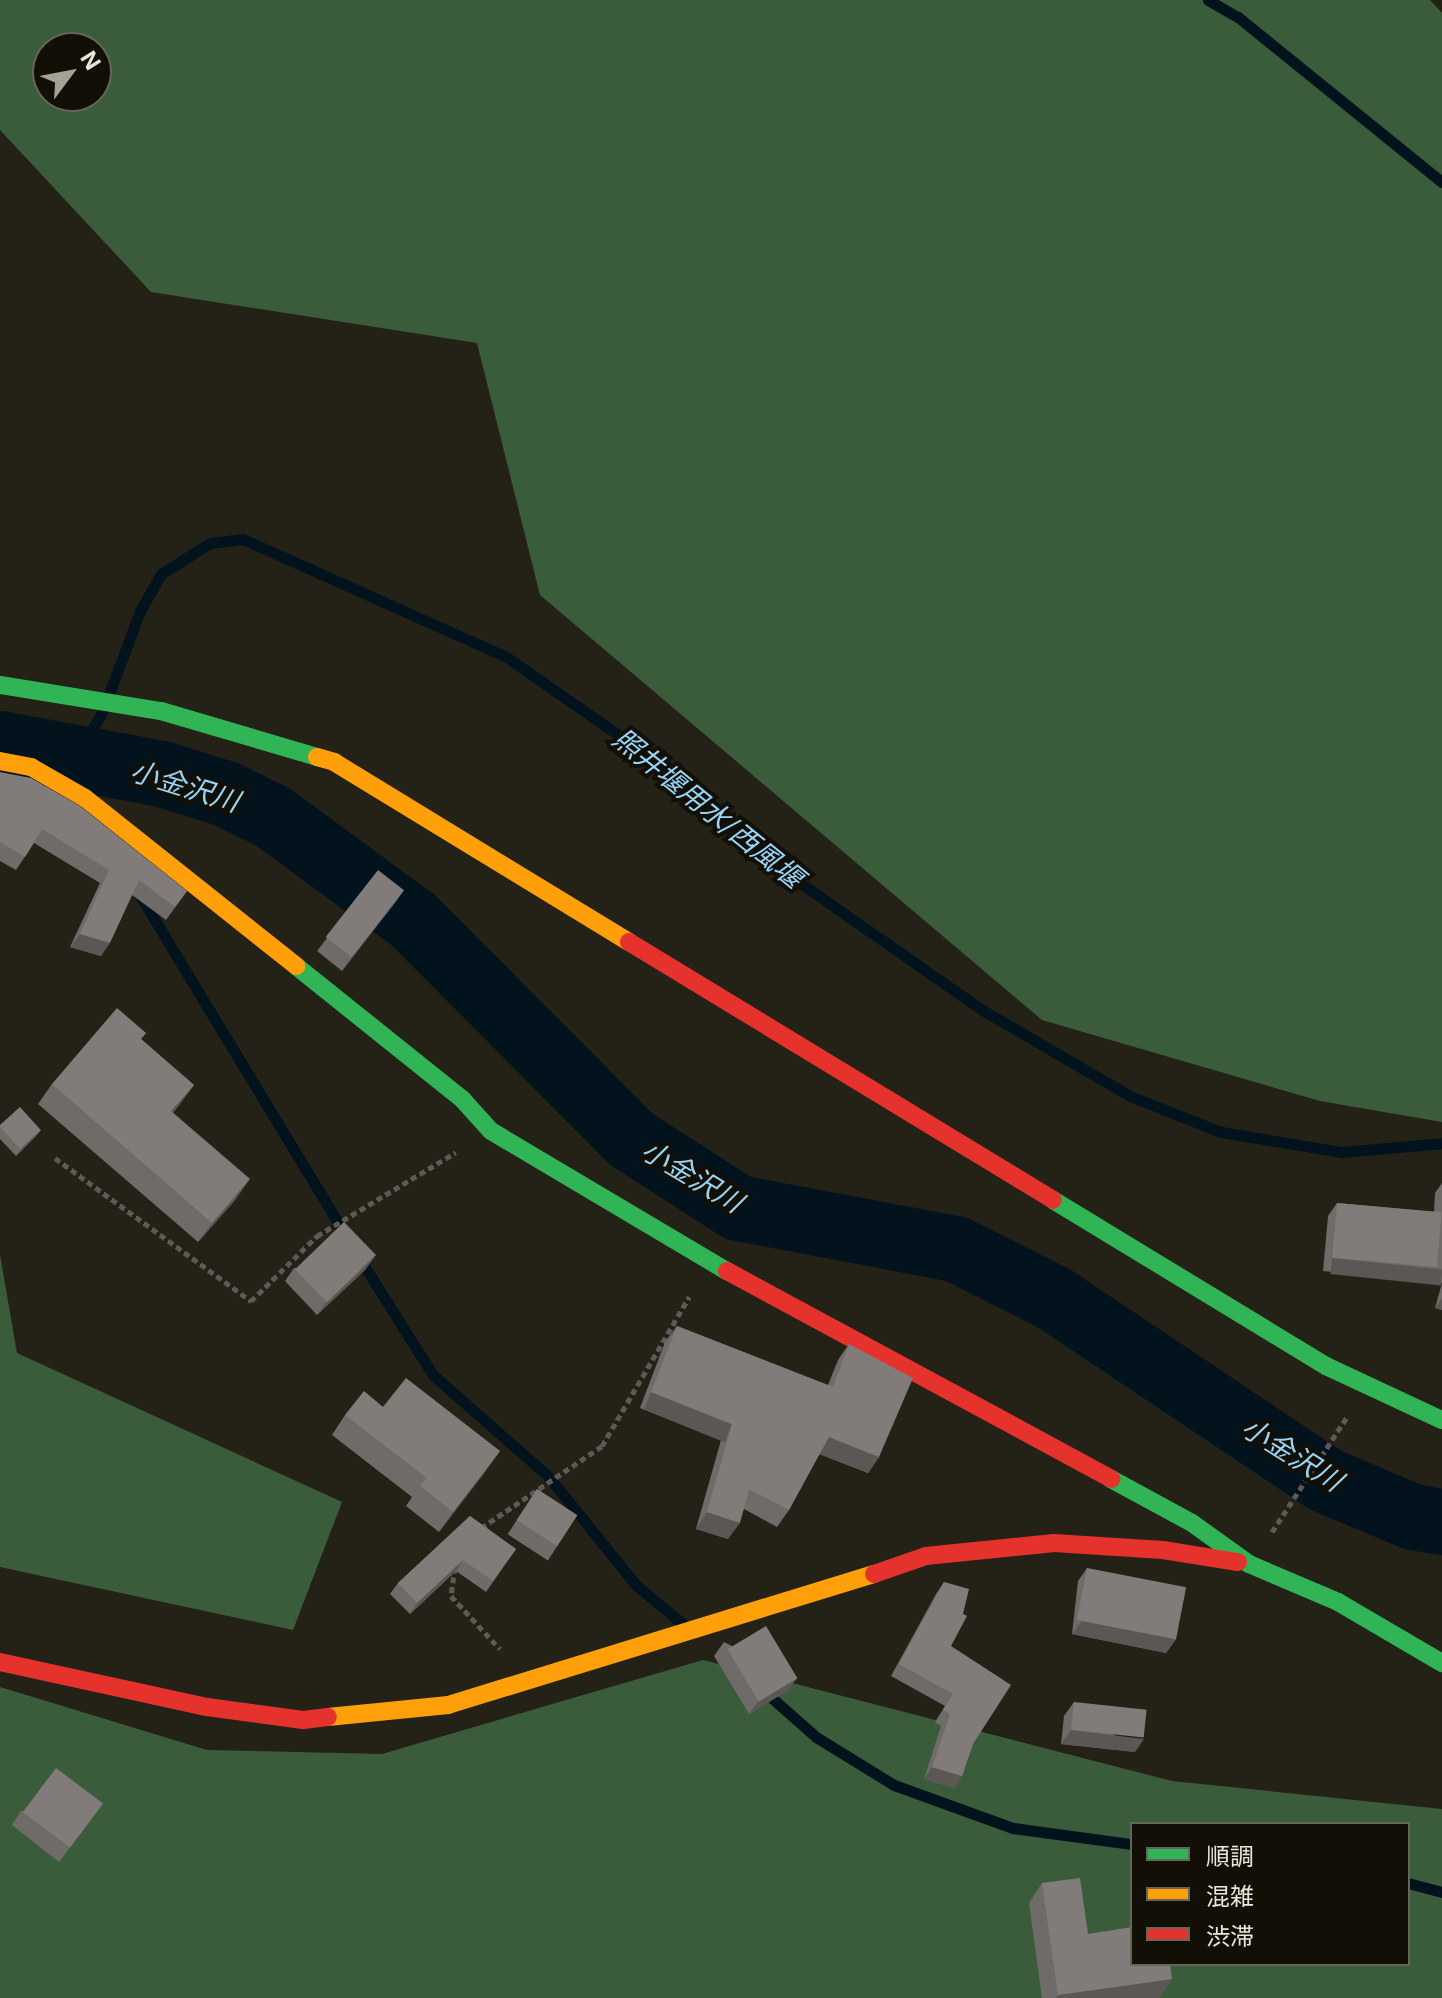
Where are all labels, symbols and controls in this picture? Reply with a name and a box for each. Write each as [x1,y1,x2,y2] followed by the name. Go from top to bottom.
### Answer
[32,32,112,112] north arrow
[75,46,106,74] text: N
[606,721,810,895] water label: 照井堰用水/西風堰
[127,754,243,818] water label: 小金沢川
[635,1133,749,1219] water label: 小金沢川
[1236,1410,1348,1498] water label: 小金沢川
[1130,1822,1410,1966] legend
[1206,1842,1254,1871] text: 順調
[1206,1882,1254,1911] text: 混雑
[1206,1922,1254,1951] text: 渋滞

